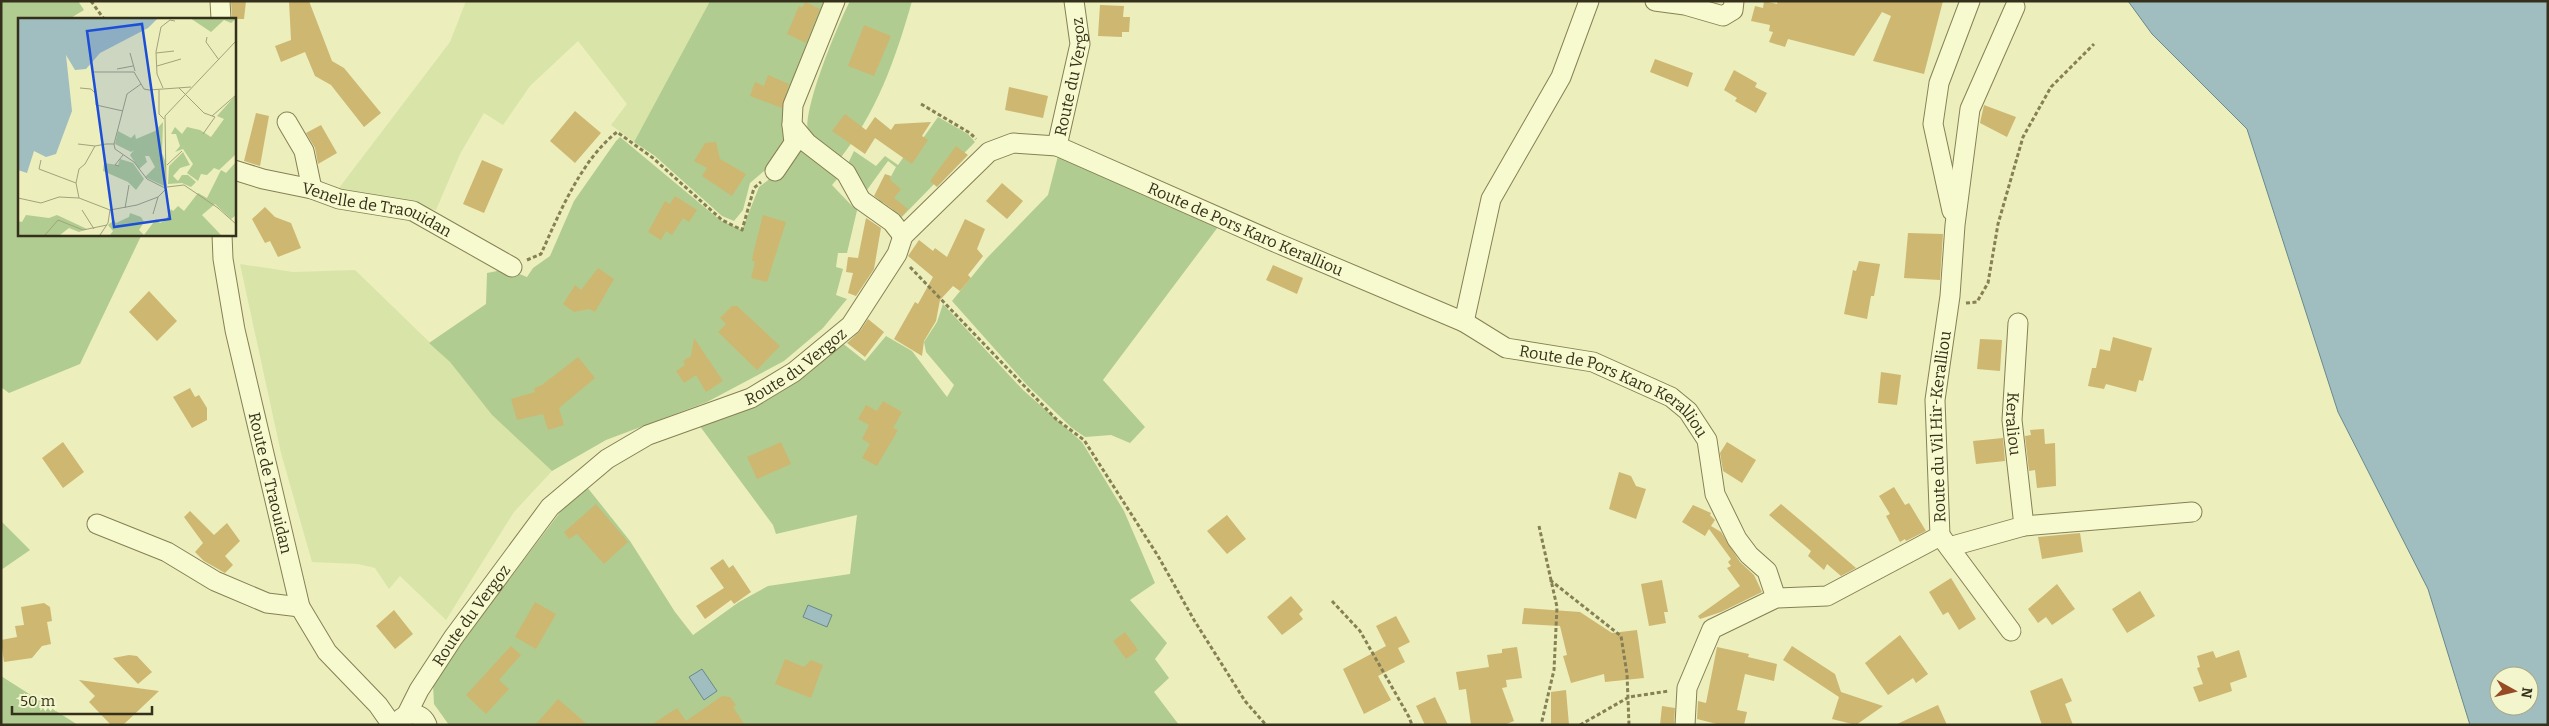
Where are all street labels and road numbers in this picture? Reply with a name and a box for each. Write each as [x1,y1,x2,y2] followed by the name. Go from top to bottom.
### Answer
[1050,16,1090,138] street label: Route du Vergoz
[301,178,455,241] street label: Venelle de Traouidan
[1145,178,1346,279] street label: Route de Pors Karo Keralliou
[742,323,850,409] street label: Route du Vergoz
[1925,329,1954,523] street label: Route du Vil Hir-Keralliou
[1518,341,1712,441] street label: Route de Pors Karo Keralliou
[2002,392,2025,456] street label: Keraliou
[245,410,297,555] street label: Route de Traouidan
[428,560,514,669] street label: Route du Vergoz

